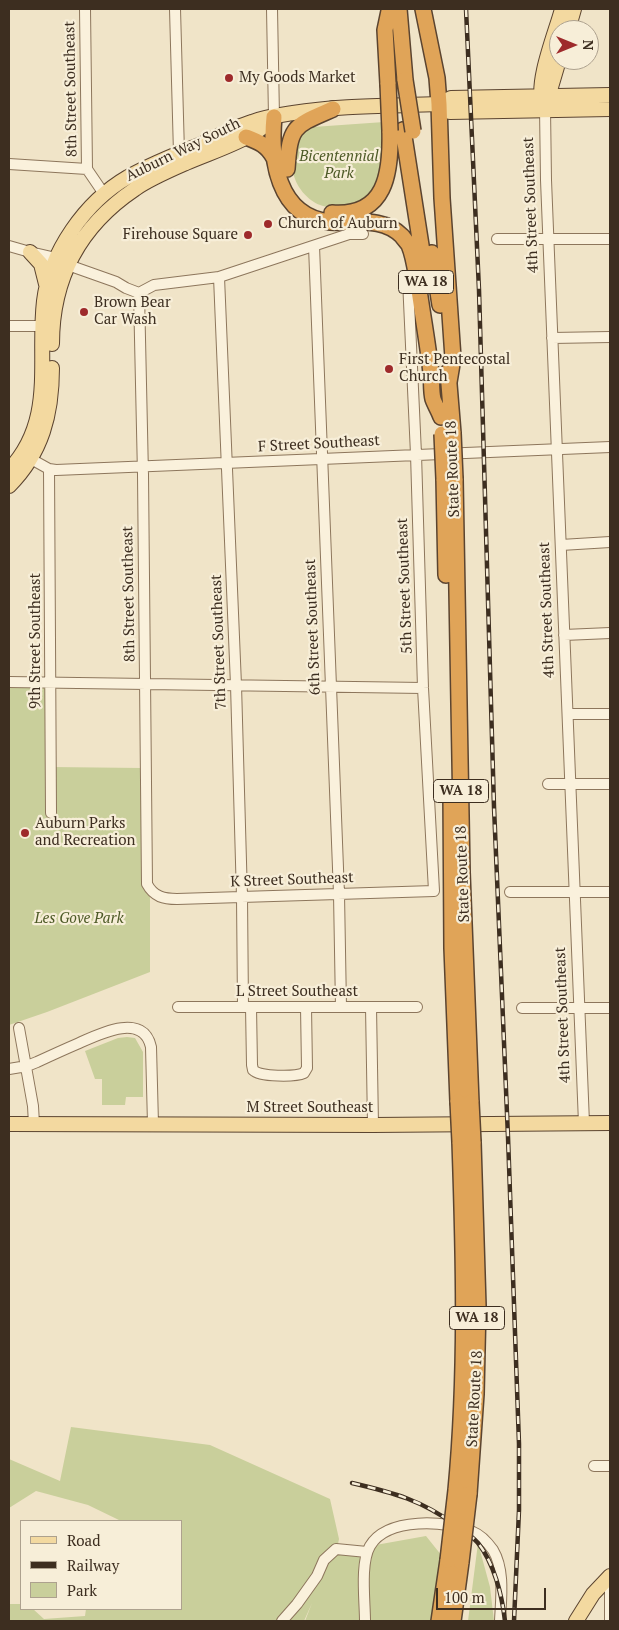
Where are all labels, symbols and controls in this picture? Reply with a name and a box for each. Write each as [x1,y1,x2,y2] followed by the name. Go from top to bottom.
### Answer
[549,20,599,70] north arrow
[61,21,81,157] street label: 8th Street Southeast
[579,40,598,50] text: N
[239,69,356,87] place label: My Goods Market
[223,72,235,84] marker: My Goods Market
[123,114,243,186] street label: Auburn Way South
[520,137,542,273] street label: 4th Street Southeast
[299,148,379,183] park label: Bicentennial Park
[278,215,398,233] place label: Church of Auburn
[262,218,274,230] marker: Church of Auburn
[123,226,238,244] place label: Firehouse Square
[242,229,254,241] marker: Firehouse Square
[398,270,454,294] road number: WA 18
[94,294,171,329] place label: Brown Bear Car Wash
[78,306,90,318] marker: Brown Bear Car Wash
[399,351,510,386] place label: First Pentecostal Church
[383,363,395,375] marker: First Pentecostal Church
[442,420,464,518] street label: State Route 18
[258,432,380,456] street label: F Street Southeast
[394,518,416,654] street label: 5th Street Southeast
[119,526,139,662] street label: 8th Street Southeast
[536,542,558,678] street label: 4th Street Southeast
[302,559,324,695] street label: 6th Street Southeast
[27,573,45,709] street label: 9th Street Southeast
[208,574,230,710] street label: 7th Street Southeast
[434,779,488,802] road number: WA 18
[35,815,135,850] place label: Auburn Parks and Recreation
[452,825,474,923] street label: State Route 18
[19,827,31,839] marker: Auburn Parks and Recreation
[230,869,354,891] street label: K Street Southeast
[34,910,124,928] park label: Les Gove Park
[552,947,574,1083] street label: 4th Street Southeast
[236,983,358,1001] street label: L Street Southeast
[247,1099,373,1117] street label: M Street Southeast
[450,1306,504,1330] road number: WA 18
[463,1350,487,1448] street label: State Route 18
[20,1520,182,1610] legend
[67,1530,100,1550] text: Road
[67,1555,119,1575] text: Railway
[439,1578,549,1610] scale bar
[67,1580,97,1600] text: Park
[444,1587,485,1607] text: 100 m

